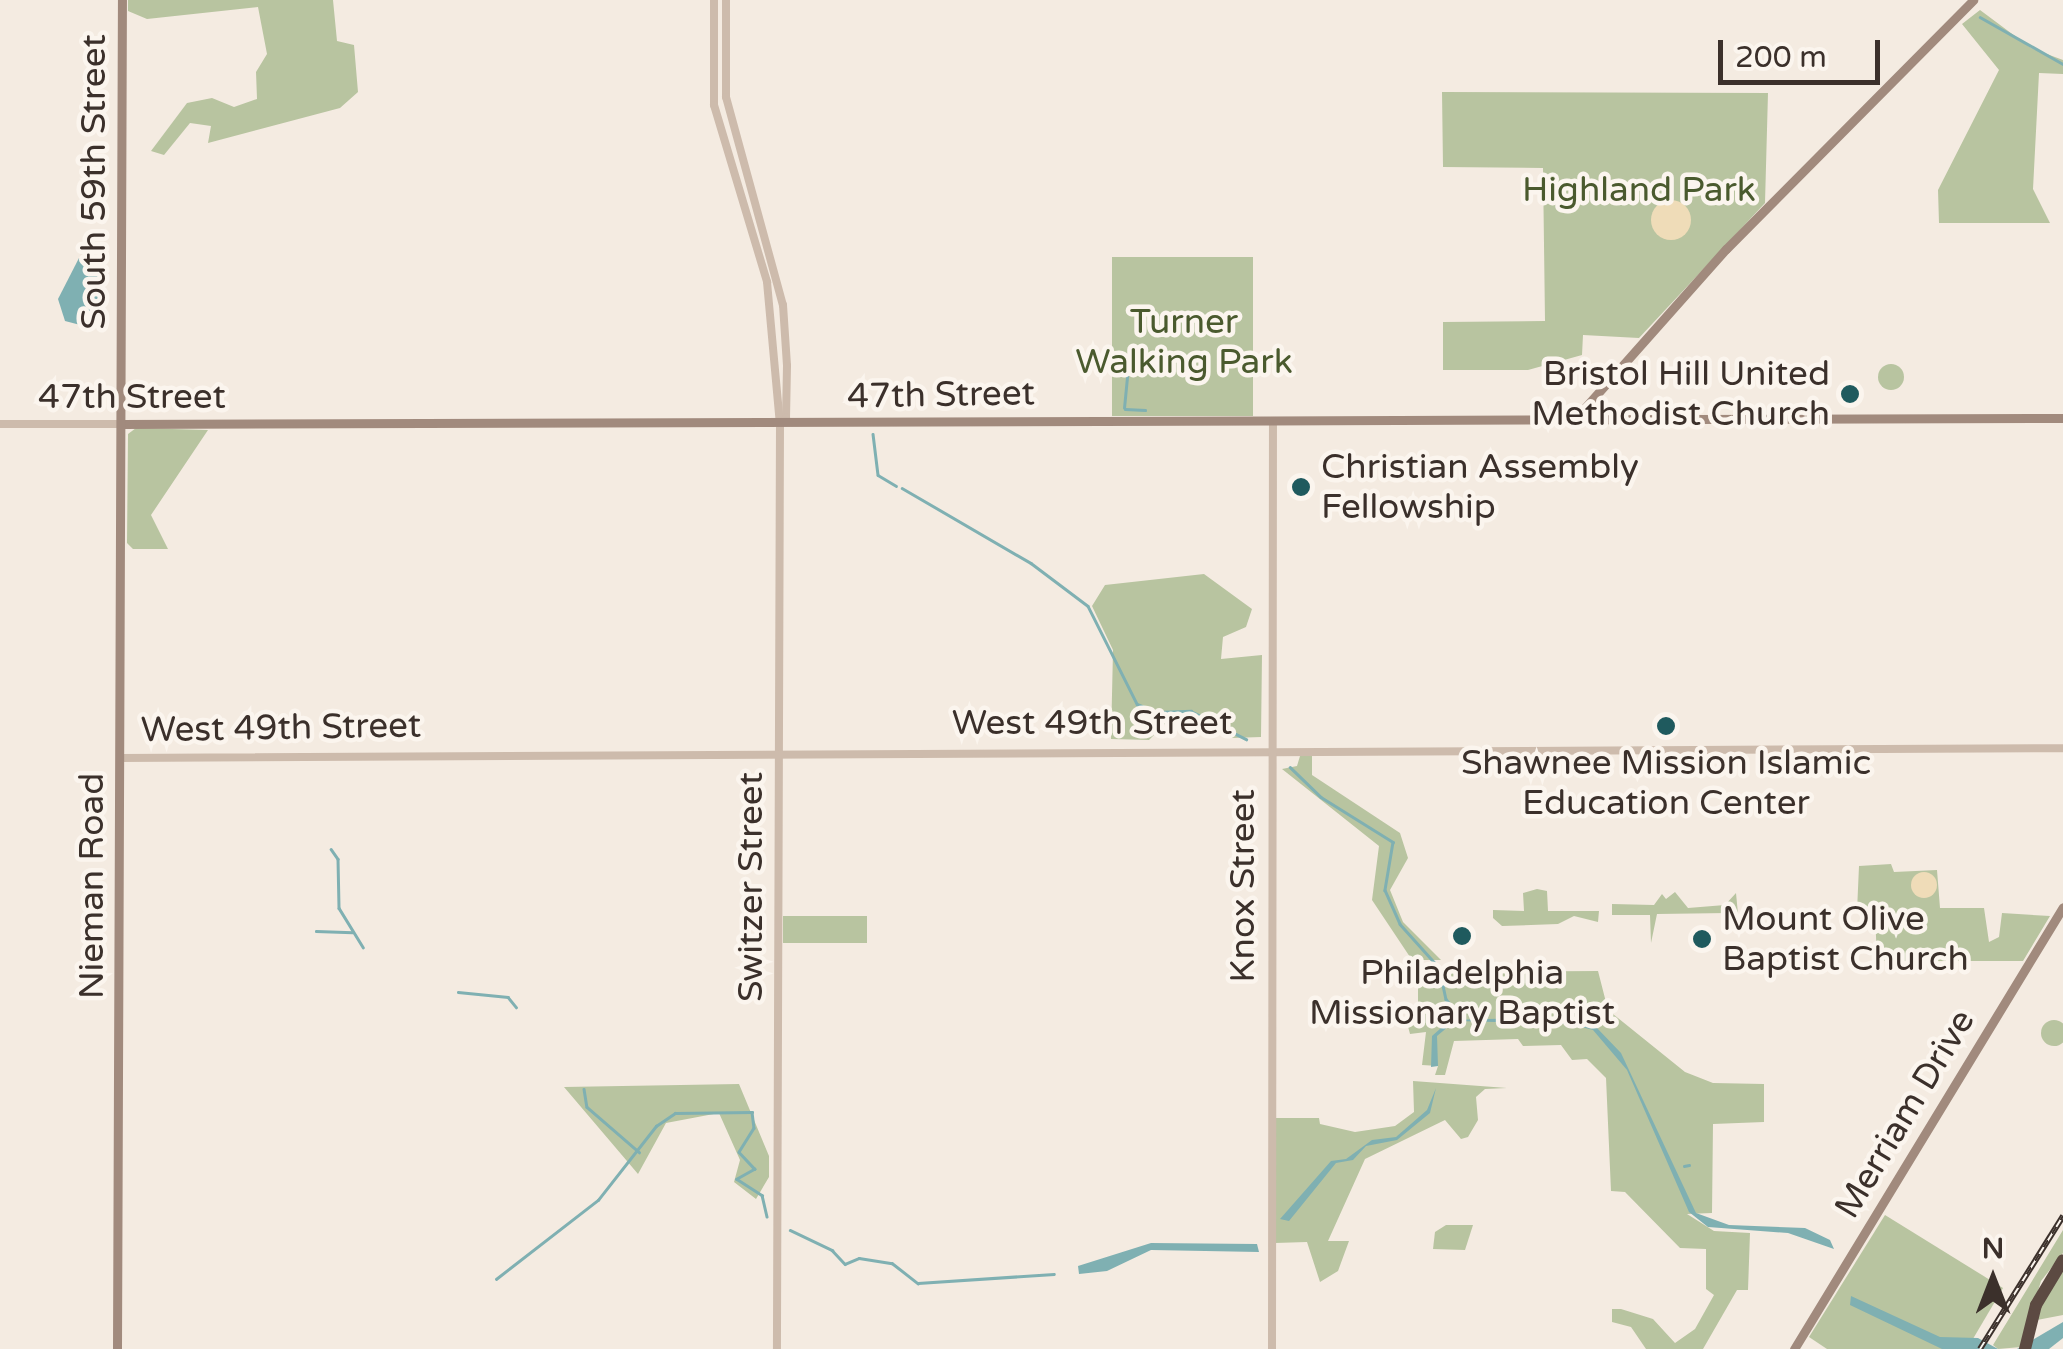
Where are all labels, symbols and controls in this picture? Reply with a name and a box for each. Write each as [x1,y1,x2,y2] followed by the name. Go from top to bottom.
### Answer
[1723,20,1886,82] scale bar
[73,34,115,330] street label: South 59th Street
[1735,39,1827,76] text: 200 m
[1522,169,1756,211] park label: Highland Park
[1075,301,1293,383] park label: Turner Walking Park
[1531,353,1830,435] place label: Bristol Hill United Methodist Church
[847,372,1035,418] street label: 47th Street
[38,376,226,418] street label: 47th Street
[1839,383,1861,405] marker: Bristol Hill United Methodist Church
[1321,446,1639,528] place label: Christian Assembly Fellowship
[1290,476,1312,498] marker: Christian Assembly Fellowship
[952,702,1232,744] street label: West 49th Street
[140,705,422,751] street label: West 49th Street
[1655,715,1677,737] marker: Shawnee Mission Islamic Education Center
[1461,742,1871,824] place label: Shawnee Mission Islamic Education Center
[730,772,772,1002] street label: Switzer Street
[71,773,113,999] street label: Nieman Road
[1222,789,1264,983] street label: Knox Street
[1722,898,1969,980] place label: Mount Olive Baptist Church
[1451,925,1473,947] marker: Philadelphia Missionary Baptist
[1691,928,1713,950] marker: Mount Olive Baptist Church
[1309,952,1615,1034] place label: Philadelphia Missionary Baptist
[1826,1002,1984,1226] street label: Merriam Drive
[1943,1229,2043,1329] north arrow
[1982,1232,2004,1266] text: N

